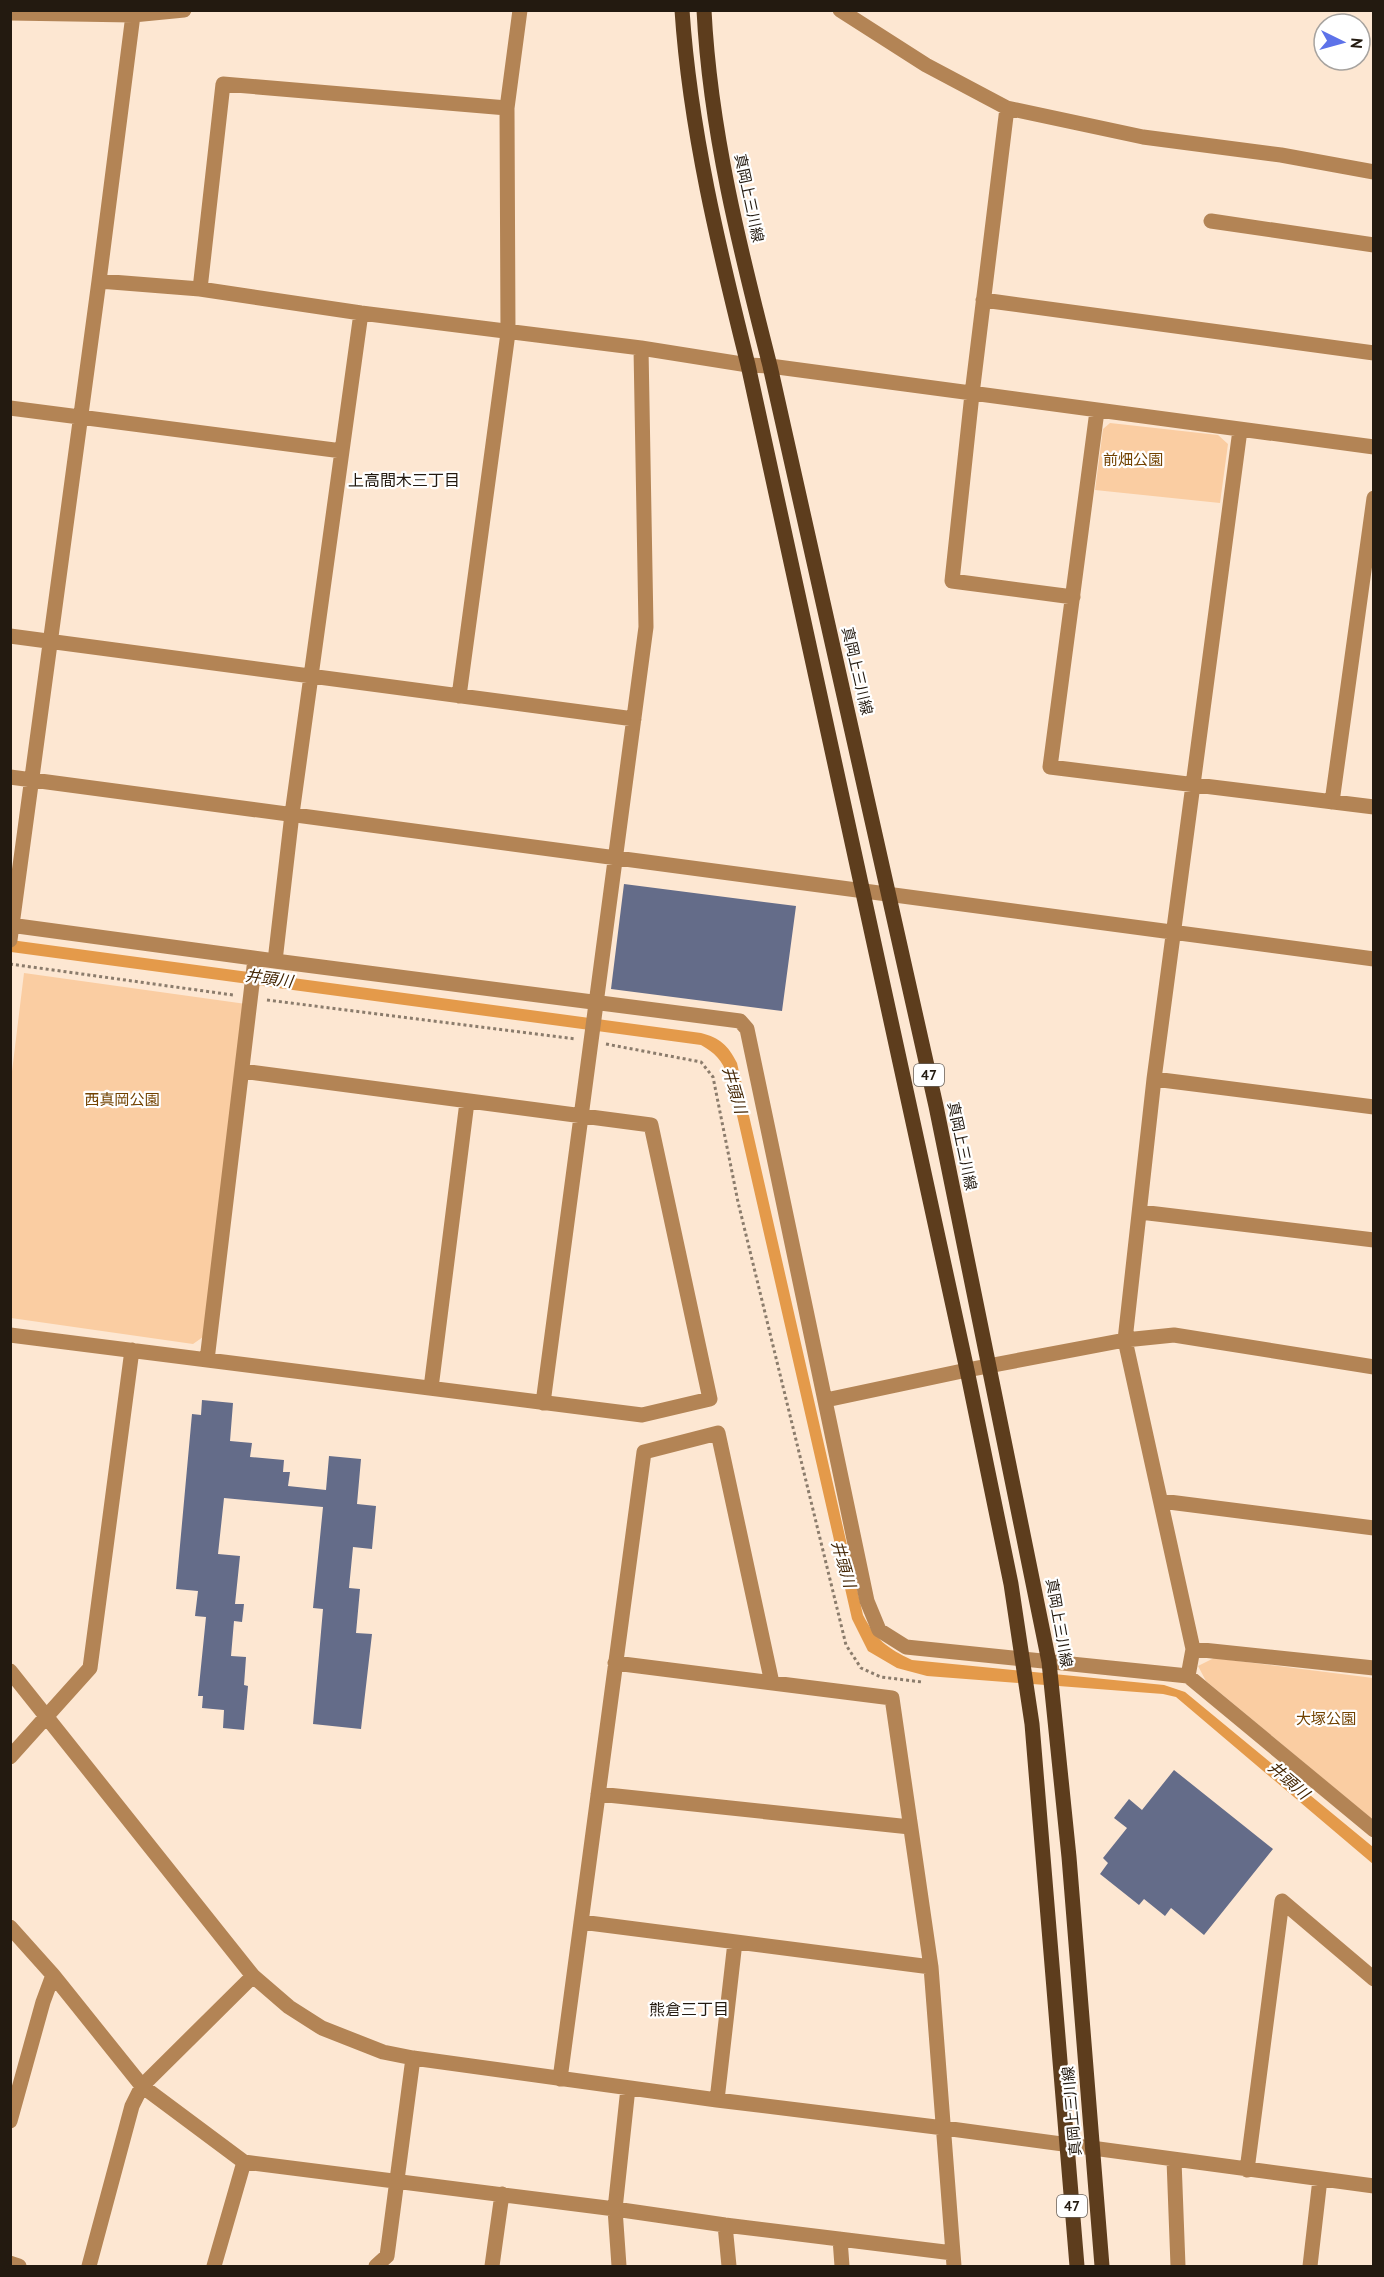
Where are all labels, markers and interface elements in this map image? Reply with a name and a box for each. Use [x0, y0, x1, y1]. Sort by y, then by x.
north arrow [1312, 12, 1372, 72]
text: N [1347, 37, 1367, 49]
street label: 真岡上三川線 [731, 152, 768, 244]
park label: 前畑公園 [1103, 450, 1163, 469]
district label: 上高間木三丁目 [348, 470, 460, 490]
street label: 真岡上三川線 [838, 625, 877, 717]
water label: 井頭川 [244, 965, 296, 992]
water label: 井頭川 [719, 1064, 752, 1118]
road number: 47 [914, 1064, 944, 1086]
park label: 西真岡公園 [84, 1090, 160, 1109]
street label: 真岡上三川線 [944, 1100, 981, 1192]
water label: 井頭川 [828, 1538, 861, 1592]
street label: 真岡上三川線 [1042, 1577, 1077, 1669]
park label: 大塚公園 [1296, 1709, 1356, 1728]
water label: 井頭川 [1264, 1757, 1315, 1805]
district label: 熊倉三丁目 [649, 1999, 729, 2019]
street label: 真岡上三川線 [1058, 2065, 1085, 2157]
road number: 47 [1057, 2195, 1087, 2217]

